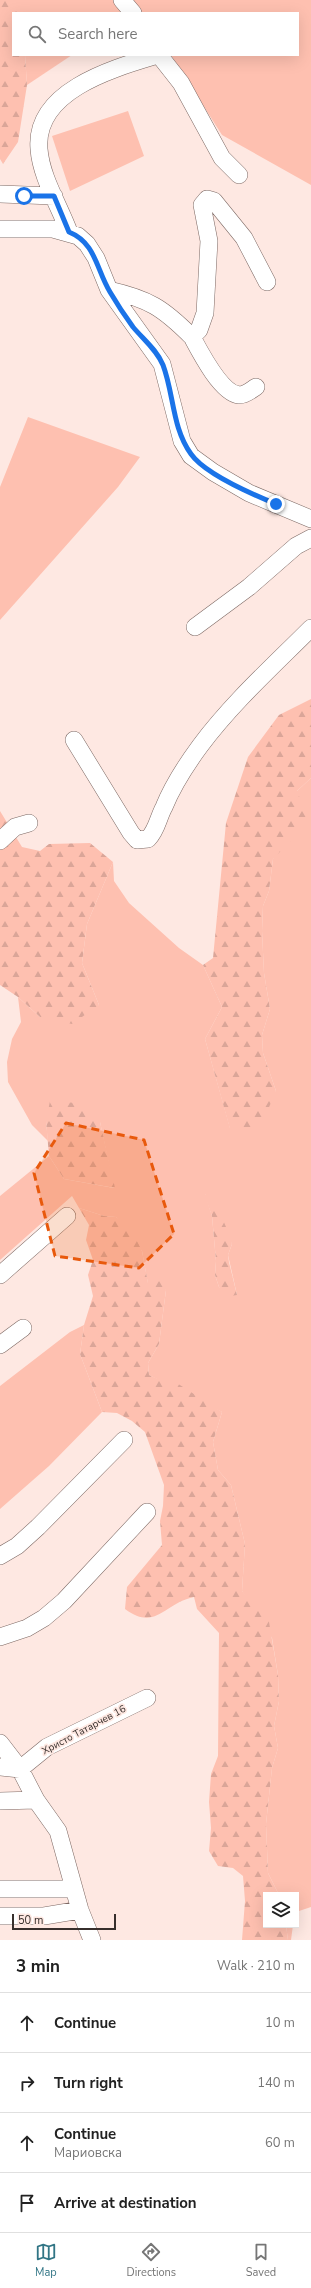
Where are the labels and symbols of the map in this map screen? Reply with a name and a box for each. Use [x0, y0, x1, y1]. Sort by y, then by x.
route start [15, 187, 33, 205]
route end [267, 495, 285, 513]
street label: Христо Татарчев 16 [40, 1702, 128, 1758]
scale bar [12, 1912, 116, 1931]

